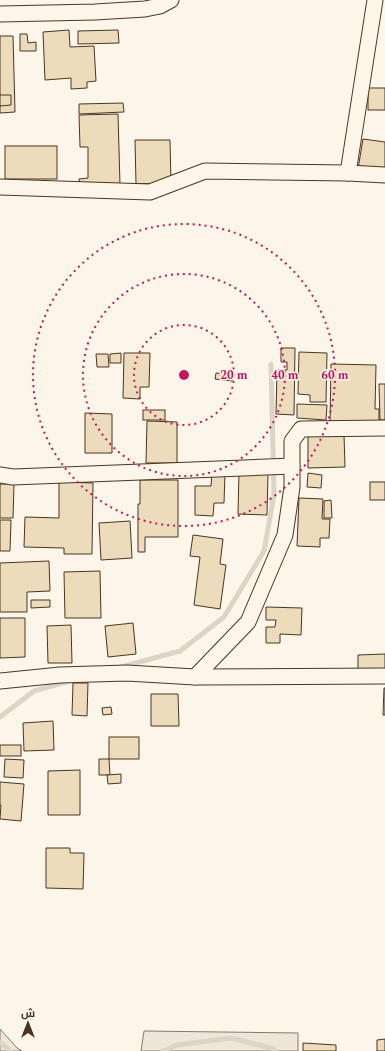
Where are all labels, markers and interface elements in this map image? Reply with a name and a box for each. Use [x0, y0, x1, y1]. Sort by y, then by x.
text: 20 m [220, 366, 248, 385]
text: 40 m [271, 366, 299, 385]
text: 60 m [321, 366, 349, 385]
centre of rings [177, 368, 191, 382]
north arrow [8, 1003, 48, 1043]
text: ش [21, 1005, 35, 1022]

